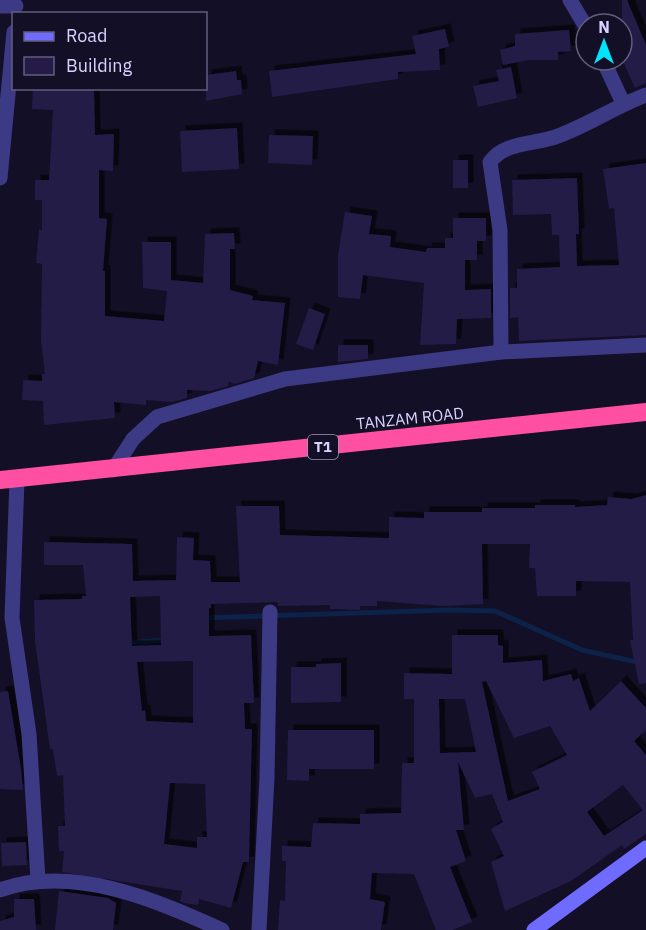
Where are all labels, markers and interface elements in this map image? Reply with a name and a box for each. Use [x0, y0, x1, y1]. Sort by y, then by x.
legend [12, 12, 207, 90]
north arrow [574, 12, 634, 72]
text: N [598, 17, 610, 37]
text: Road [66, 24, 107, 47]
text: Building [66, 54, 133, 77]
street label: TANZAM ROAD [355, 402, 465, 434]
road number: T1 [308, 435, 338, 459]

